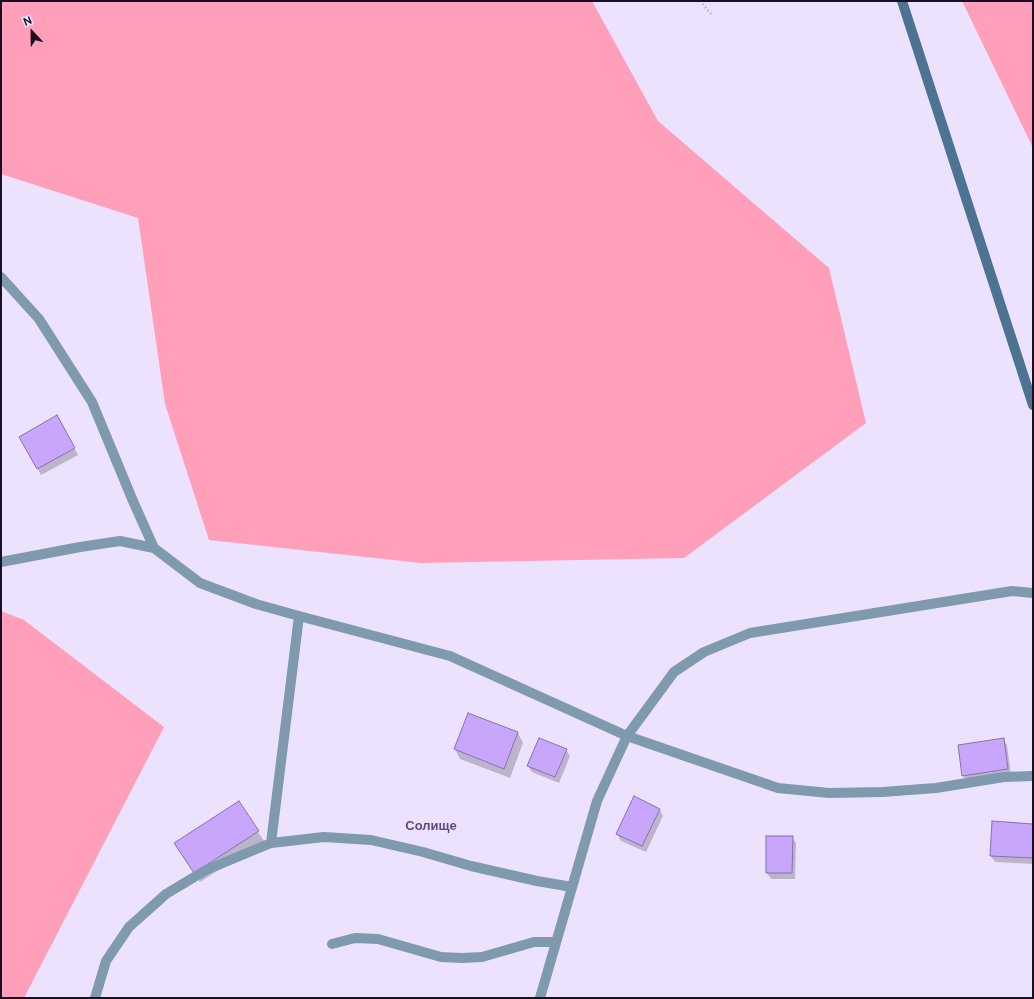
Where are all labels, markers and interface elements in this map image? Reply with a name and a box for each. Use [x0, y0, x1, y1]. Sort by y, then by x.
north arrow [12, 12, 52, 52]
text: N [21, 13, 34, 29]
district label: Солище [405, 819, 457, 835]

